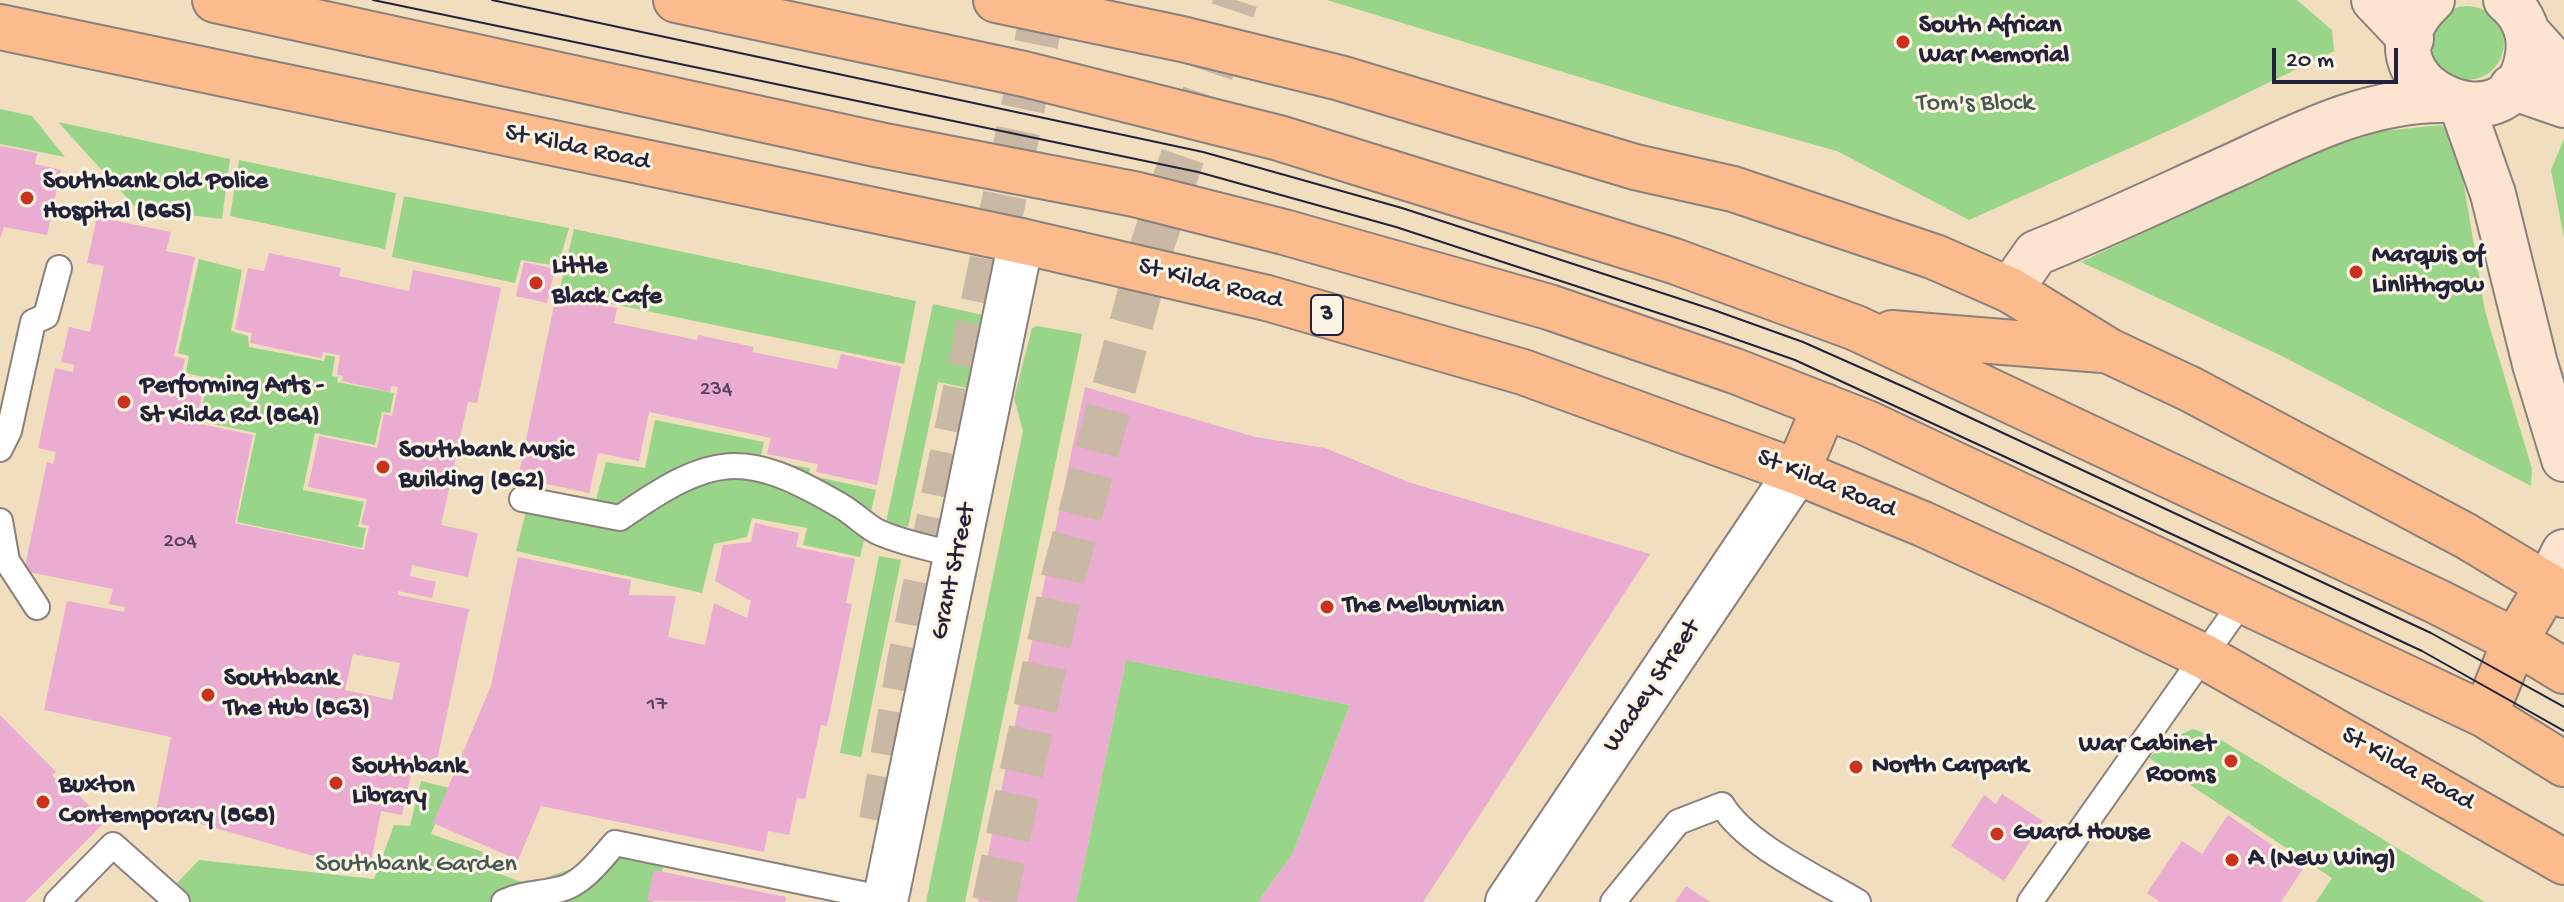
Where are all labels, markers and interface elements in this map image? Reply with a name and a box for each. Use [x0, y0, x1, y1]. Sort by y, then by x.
place label: South African War Memorial [1919, 11, 2069, 72]
scale bar [2276, 32, 2402, 82]
marker: South African War Memorial [1894, 33, 1912, 51]
text: 20 m [2286, 47, 2334, 76]
park label: Tom's Block [1916, 89, 2034, 121]
street label: St Kilda Road [502, 118, 652, 180]
place label: Southbank Old Police Hospital (865) [43, 167, 268, 228]
marker: Southbank Old Police Hospital (865) [18, 189, 36, 207]
place label: Marquis of Linlithgow [2372, 241, 2484, 302]
place label: Little Black Cafe [552, 252, 662, 314]
street label: St Kilda Road [1135, 252, 1285, 318]
marker: Marquis of Linlithgow [2347, 263, 2365, 281]
marker: Little Black Cafe [527, 274, 545, 292]
road number: 3 [1311, 295, 1343, 335]
place label: Performing Arts - St Kilda Rd (864) [140, 371, 324, 432]
house number: 234 [700, 378, 732, 404]
marker: Performing Arts - St Kilda Rd (864) [115, 393, 133, 411]
place label: Southbank Music Building (862) [399, 436, 574, 498]
street label: St Kilda Road [1752, 443, 1900, 527]
marker: Southbank Music Building (862) [374, 458, 392, 476]
street label: Grant Street [925, 501, 985, 643]
house number: 204 [163, 530, 197, 556]
place label: The Melburnian [1343, 591, 1504, 623]
marker: The Melburnian [1318, 598, 1336, 616]
street label: Wadey Street [1597, 615, 1709, 759]
place label: Southbank The Hub (863) [224, 664, 370, 726]
marker: Southbank The Hub (863) [199, 686, 217, 704]
house number: 17 [647, 693, 667, 719]
street label: St Kilda Road [2335, 721, 2479, 819]
place label: War Cabinet Rooms [2079, 730, 2215, 792]
place label: North Carpark [1872, 751, 2028, 783]
place label: Southbank Library [352, 752, 466, 814]
marker: War Cabinet Rooms [2222, 752, 2240, 770]
marker: North Carpark [1847, 758, 1865, 776]
place label: Buxton Contemporary (868) [59, 771, 276, 832]
marker: Southbank Library [327, 774, 345, 792]
marker: Buxton Contemporary (868) [34, 793, 52, 811]
place label: Guard House [2013, 818, 2150, 850]
marker: Guard House [1988, 825, 2006, 843]
place label: A (New Wing) [2248, 844, 2396, 876]
park label: Southbank Garden [315, 850, 517, 882]
marker: A (New Wing) [2223, 851, 2241, 869]

